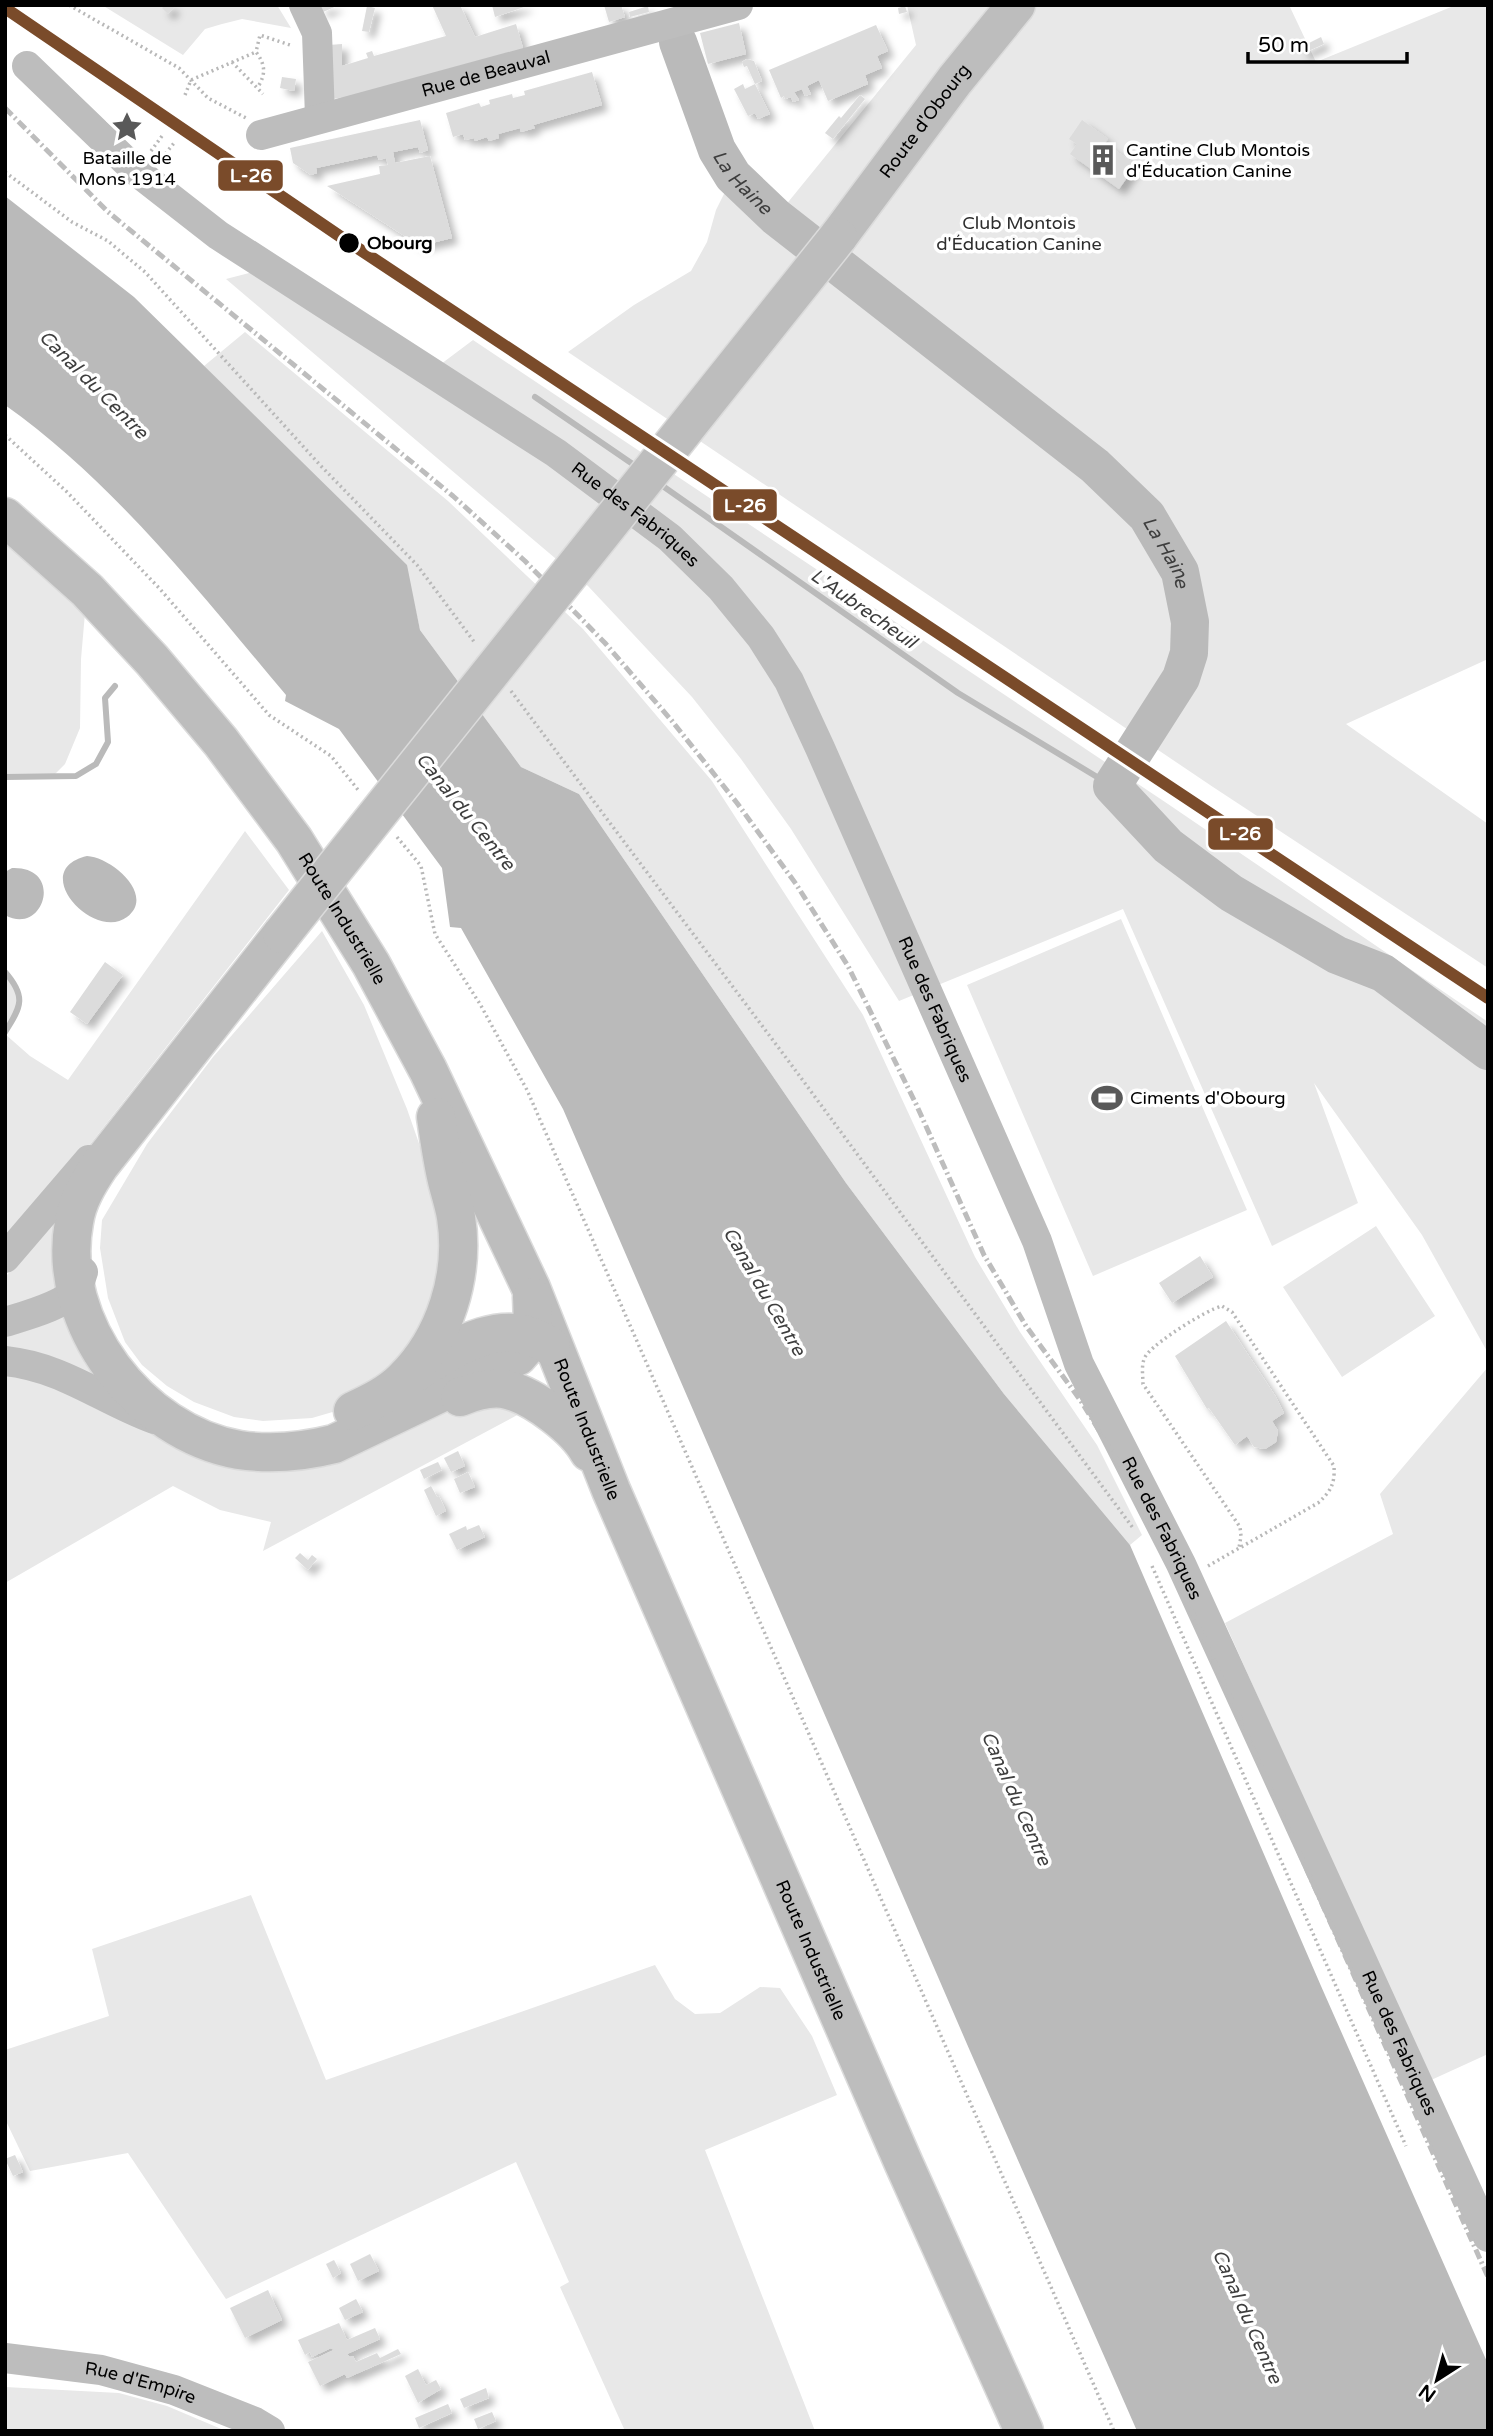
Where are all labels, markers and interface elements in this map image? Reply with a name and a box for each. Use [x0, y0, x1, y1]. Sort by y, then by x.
scale bar [1248, 21, 1407, 65]
text: 50 m [1258, 33, 1309, 58]
street label: Rue de Beauval [419, 46, 553, 102]
street label: Route d'Obourg [875, 59, 975, 182]
place icon: Bataille de Mons 1914 [110, 110, 144, 144]
place label: Cantine Club Montois d'Éducation Canine [1126, 139, 1310, 182]
building icon: Cantine Club Montois d'Éducation Canine [1086, 143, 1120, 177]
water label: La Haine [708, 146, 777, 220]
place label: Bataille de Mons 1914 [78, 147, 176, 190]
line badge: L-26 [217, 159, 284, 192]
text: L-26 [230, 165, 272, 187]
park label: Club Montois d'Éducation Canine [936, 212, 1102, 255]
marker: Obourg [337, 231, 361, 255]
place label: Obourg [367, 232, 433, 254]
water label: Canal du Centre [34, 326, 153, 444]
street label: Rue des Fabriques [567, 457, 704, 572]
line badge: L-26 [712, 488, 778, 522]
text: L-26 [724, 495, 766, 517]
water label: La Haine [1138, 513, 1193, 591]
water label: L'Aubrecheuil [806, 564, 922, 655]
water label: Canal du Centre [411, 749, 520, 876]
line badge: L-26 [1207, 817, 1274, 851]
text: L-26 [1219, 823, 1261, 845]
street label: Route Industrielle [294, 849, 391, 988]
street label: Rue des Fabriques [893, 933, 977, 1086]
sports icon: Ciments d'Obourg [1090, 1081, 1124, 1115]
place label: Ciments d'Obourg [1130, 1087, 1286, 1109]
water label: Canal du Centre [719, 1224, 810, 1361]
street label: Route Industrielle [549, 1355, 625, 1504]
street label: Rue des Fabriques [1117, 1453, 1207, 1603]
water label: Canal du Centre [977, 1728, 1056, 1870]
street label: Route Industrielle [771, 1876, 851, 2024]
street label: Rue des Fabriques [1357, 1967, 1442, 2119]
water label: Canal du Centre [1208, 2246, 1287, 2388]
north arrow [1402, 2345, 1472, 2415]
street label: Rue d'Empire [84, 2357, 199, 2409]
text: N [1415, 2380, 1440, 2406]

